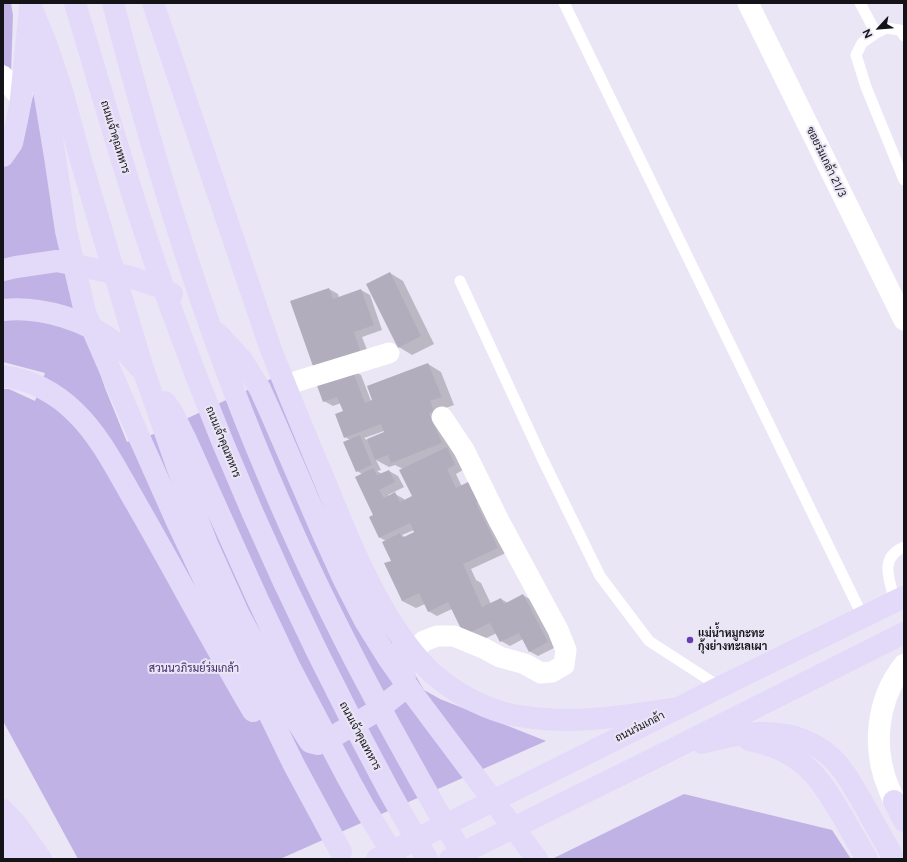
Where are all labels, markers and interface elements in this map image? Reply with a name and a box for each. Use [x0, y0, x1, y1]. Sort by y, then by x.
north arrow [859, 8, 899, 48]
text: N [860, 27, 875, 40]
street label: ถนนเจ้าคุณทหาร [98, 99, 132, 175]
street label: ซอยร่มเกล้า 21/3 [803, 125, 849, 199]
street label: ถนนเจ้าคุณทหาร [203, 404, 243, 480]
place label: แม่น้ำหมูกะทะ กุ้งย่างทะเลเผา [698, 627, 767, 653]
marker: แม่น้ำหมูกะทะ กุ้งย่างทะเลเผา [685, 635, 695, 645]
park label: สวนนวภิรมย์ร่มเกล้า [149, 662, 239, 676]
street label: ถนนเจ้าคุณทหาร [336, 699, 384, 773]
street label: ถนนร่มเกล้า [613, 709, 667, 745]

